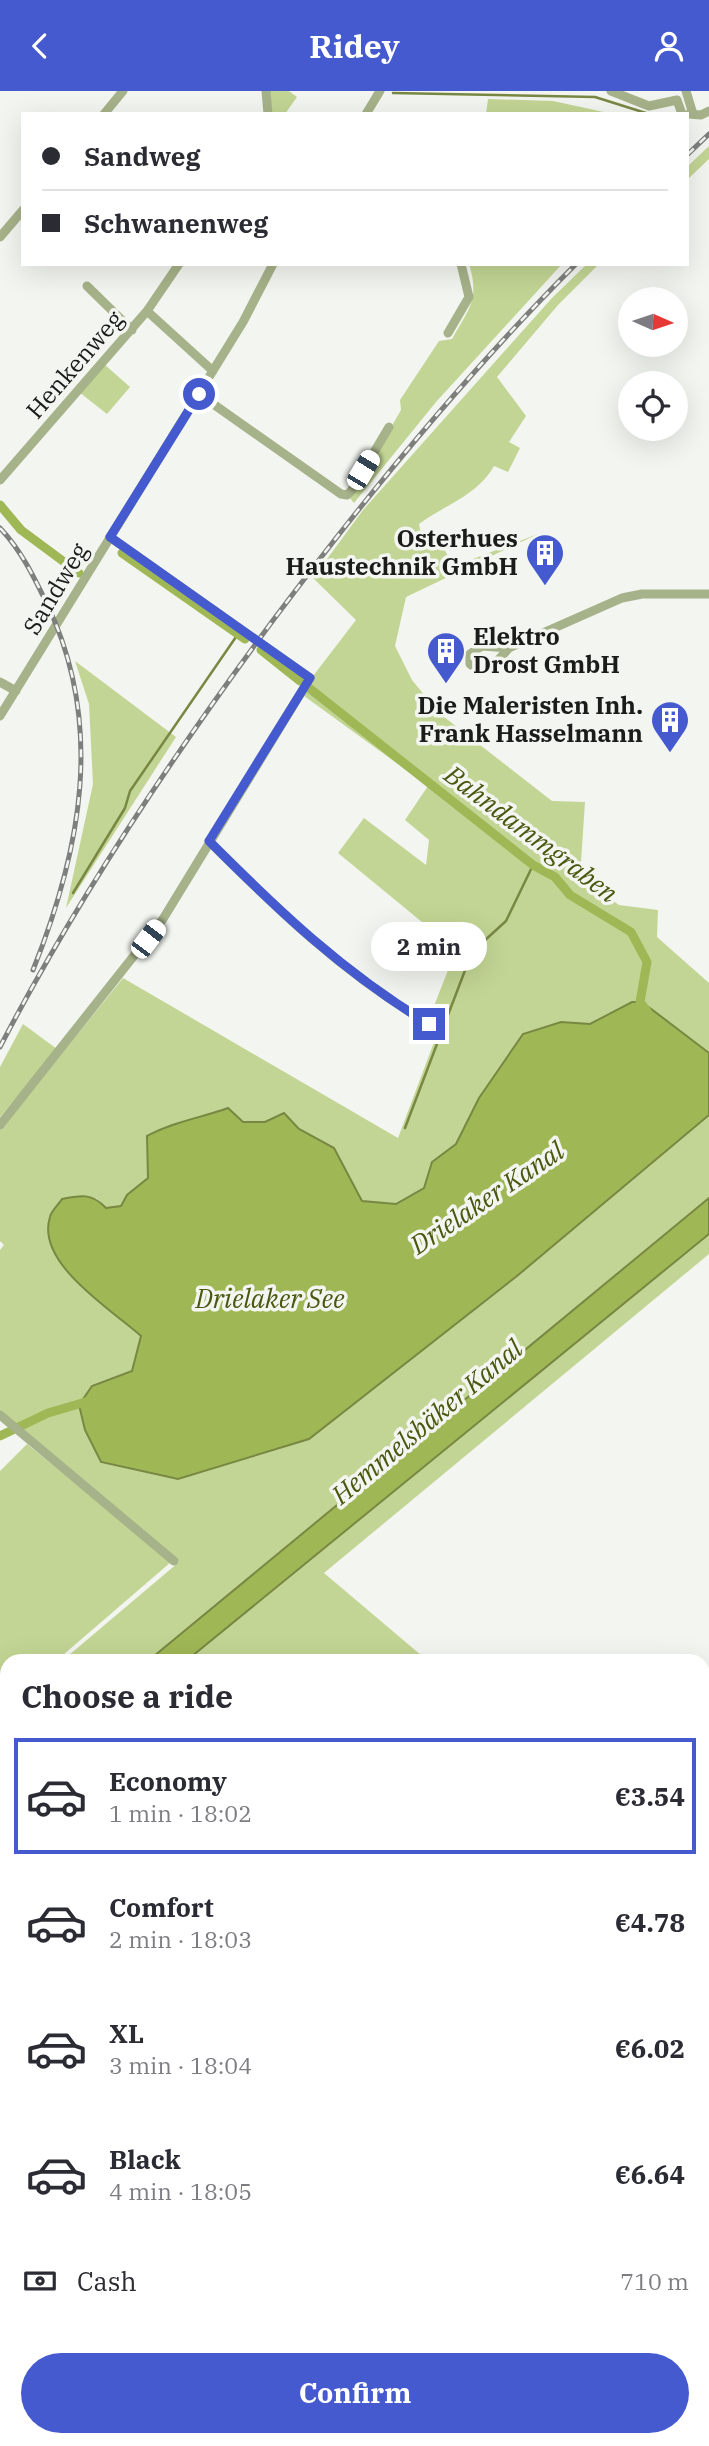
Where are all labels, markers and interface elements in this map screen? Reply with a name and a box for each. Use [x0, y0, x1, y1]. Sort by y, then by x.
text: Ridey [309, 25, 400, 67]
icon: back [21, 27, 59, 65]
icon: person [650, 27, 688, 65]
text: Sandweg [84, 139, 200, 173]
text: Schwanenweg [84, 206, 268, 240]
north arrow [618, 287, 688, 357]
map controls [618, 287, 688, 441]
street label: Henkenweg [19, 304, 130, 425]
button: locate [618, 371, 688, 441]
route start [183, 378, 215, 410]
car [344, 447, 383, 493]
place label: Osterhues Haustechnik GmbH [285, 522, 518, 582]
building icon: Osterhues Haustechnik GmbH [524, 532, 566, 587]
street label: Sandweg [15, 537, 95, 640]
place label: Elektro Drost GmbH [473, 620, 620, 680]
building icon: Elektro Drost GmbH [425, 630, 467, 685]
place label: Die Maleristen Inh. Frank Hasselmann [417, 689, 643, 749]
building icon: Die Maleristen Inh. Frank Hasselmann [649, 699, 691, 754]
water label: Bahndammgraben [437, 756, 625, 910]
car [127, 916, 170, 962]
callout: 2 min [371, 923, 487, 971]
text: 2 min [397, 931, 461, 961]
route end [413, 1008, 445, 1040]
water label: Drielaker Kanal [402, 1133, 570, 1262]
water label: Drielaker See [194, 1281, 345, 1315]
water label: Hemmelsbäker Kanal [323, 1331, 529, 1512]
text: Choose a ride [21, 1675, 233, 1717]
text: Economy [109, 1764, 227, 1798]
icon: car [25, 1765, 88, 1828]
text: €3.54 [615, 1779, 685, 1813]
text: 1 min · 18:02 [109, 1798, 252, 1828]
text: Comfort [109, 1890, 214, 1924]
icon: car [25, 1891, 88, 1954]
text: €4.78 [615, 1905, 685, 1939]
text: 2 min · 18:03 [109, 1924, 252, 1954]
text: XL [109, 2016, 144, 2050]
icon: car [25, 2017, 88, 2080]
text: €6.02 [615, 2031, 685, 2065]
text: 3 min · 18:04 [109, 2050, 252, 2080]
text: Black [109, 2142, 181, 2176]
icon: car [25, 2143, 88, 2206]
text: €6.64 [615, 2157, 685, 2191]
text: 4 min · 18:05 [109, 2176, 252, 2206]
icon: cash [21, 2262, 59, 2300]
text: Cash [77, 2264, 137, 2298]
text: 710 m [620, 2266, 689, 2296]
button: Confirm [21, 2353, 689, 2433]

